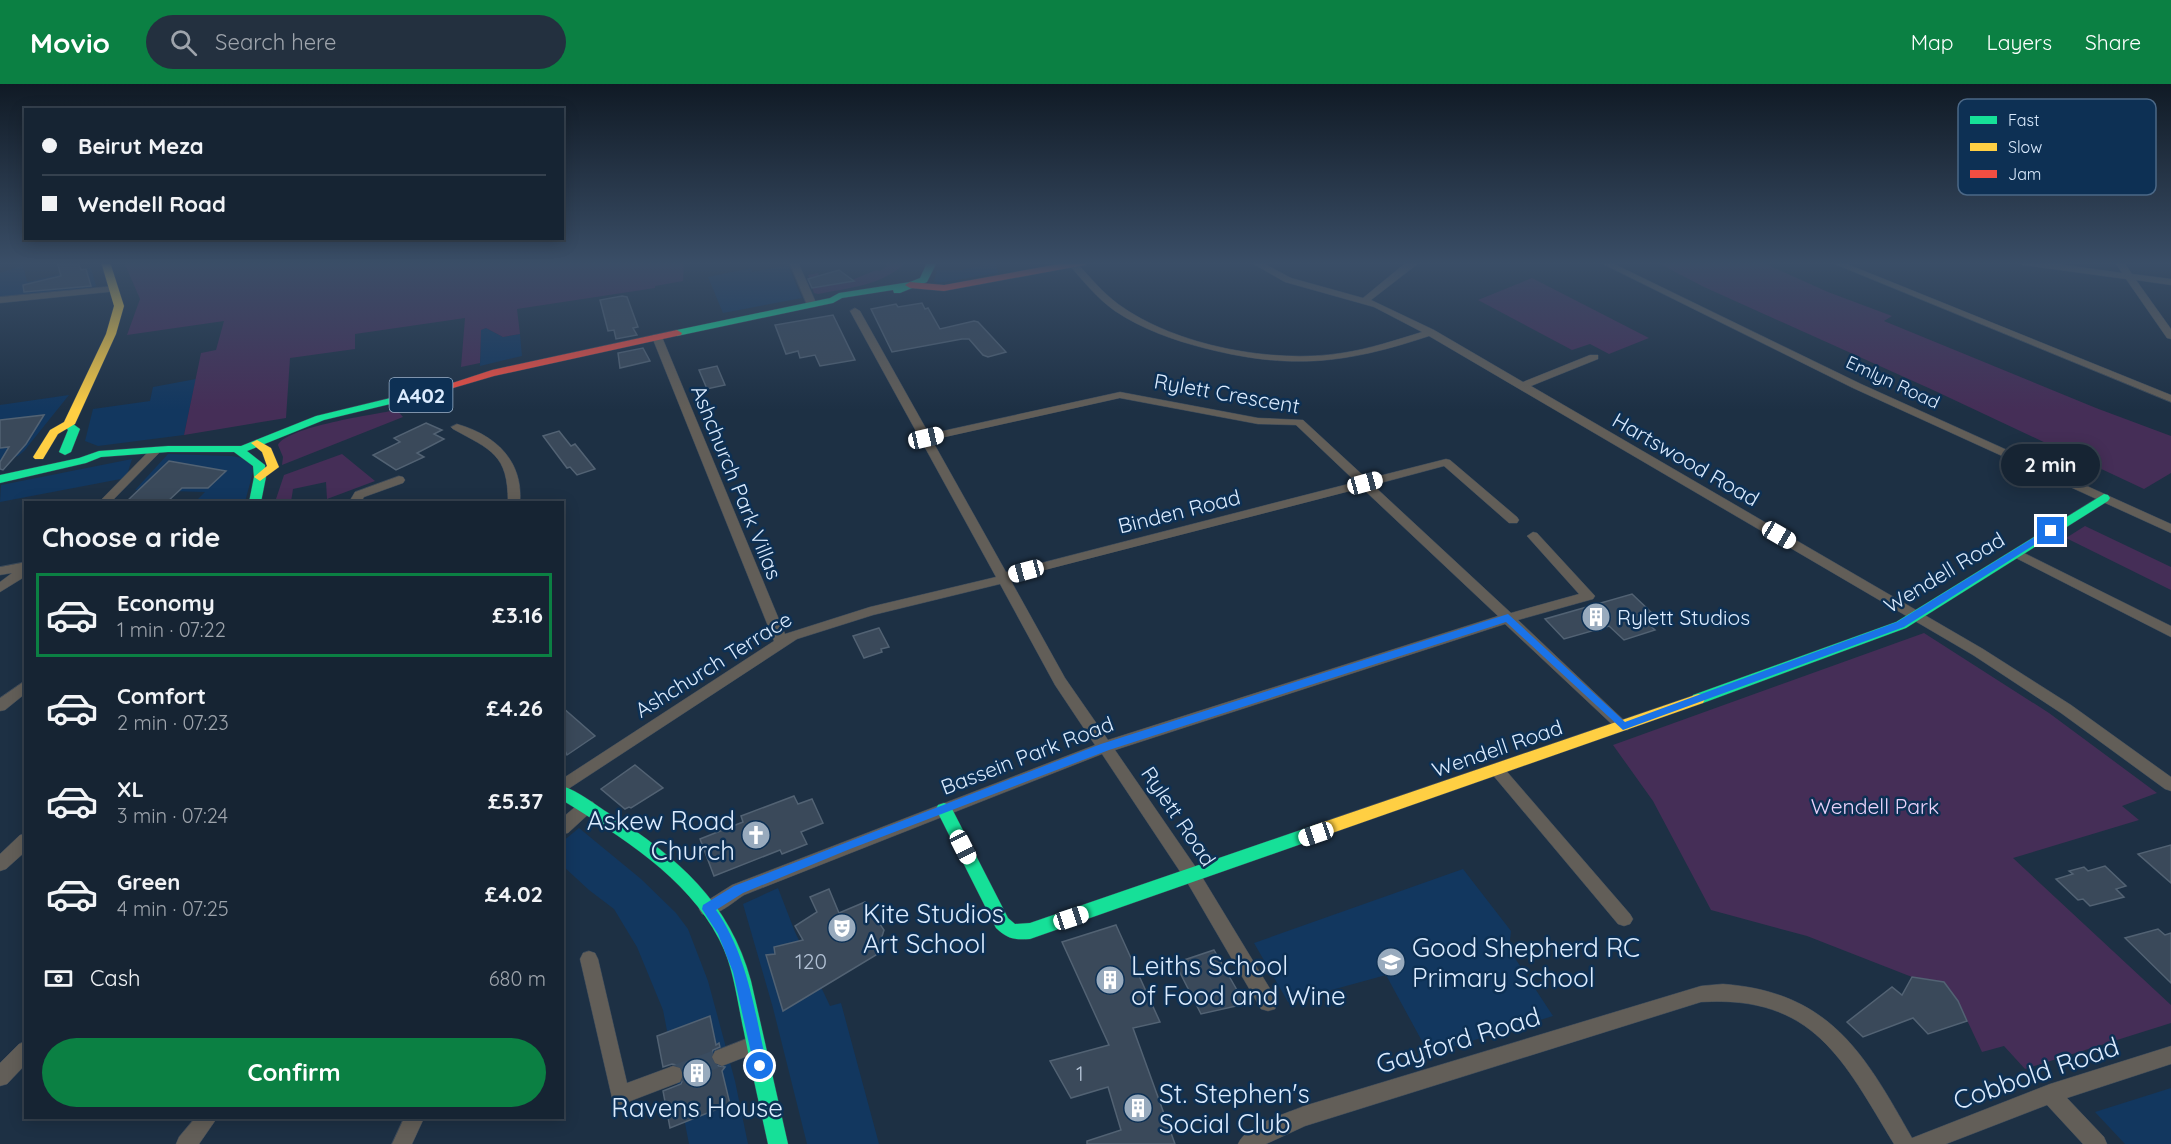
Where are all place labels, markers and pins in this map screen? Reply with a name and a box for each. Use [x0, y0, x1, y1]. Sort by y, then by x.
building icon: Rylett Studios [1580, 601, 1612, 633]
place label: Rylett Studios [1617, 604, 1750, 630]
place label: Askew Road Church [587, 804, 735, 867]
church icon: Askew Road Church [740, 819, 772, 851]
place label: Kite Studios Art School [863, 897, 1004, 960]
theatre icon: Kite Studios Art School [826, 912, 858, 944]
place label: Good Shepherd RC Primary School [1412, 931, 1640, 994]
school or university icon: Good Shepherd RC Primary School [1375, 946, 1407, 978]
place label: Leiths School of Food and Wine [1131, 949, 1346, 1012]
building icon: Leiths School of Food and Wine [1094, 964, 1126, 996]
building icon: Ravens House [681, 1057, 713, 1089]
place label: St. Stephen's Social Club [1159, 1077, 1310, 1140]
place label: Ravens House [611, 1091, 783, 1124]
building icon: St. Stephen's Social Club [1122, 1092, 1154, 1124]

